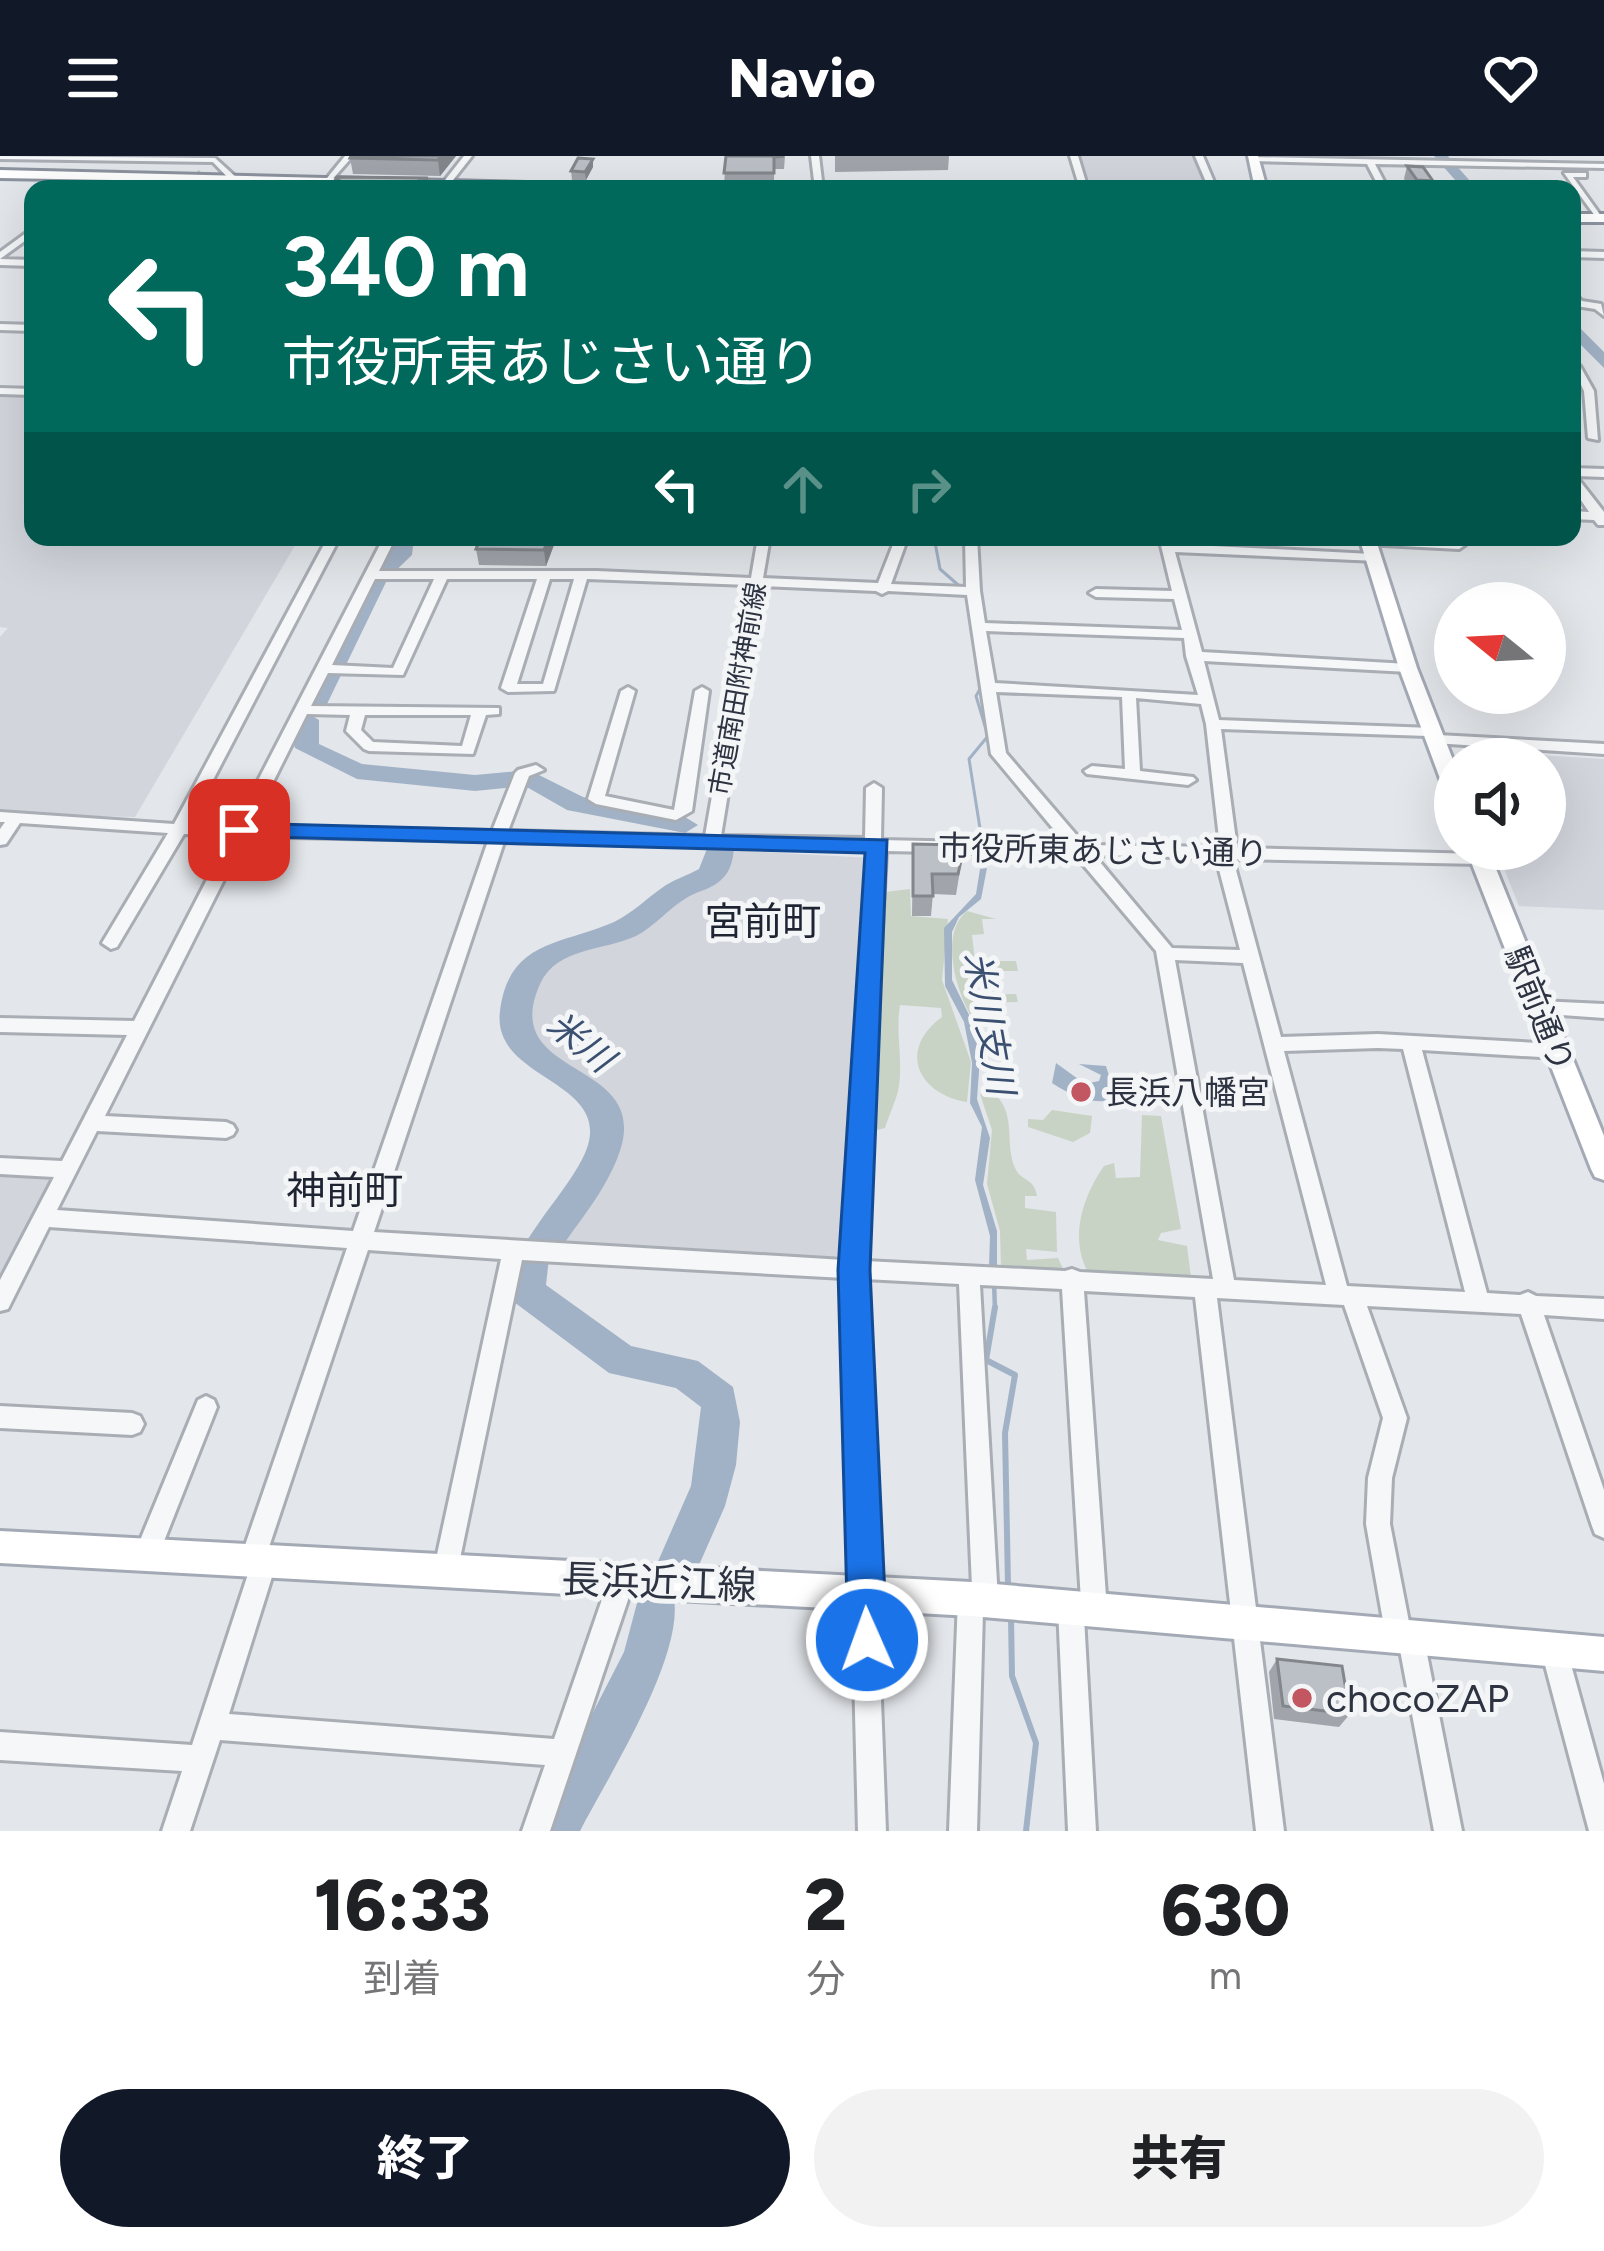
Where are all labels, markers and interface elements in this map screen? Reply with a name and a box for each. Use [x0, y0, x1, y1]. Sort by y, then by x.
icon: menu [60, 45, 126, 111]
icon: heart [1478, 45, 1544, 111]
text: Navio [728, 46, 876, 111]
text: 340 m [282, 216, 530, 317]
icon: left [84, 228, 240, 384]
text: 市役所東あじさい通り [282, 330, 822, 395]
icon: left [644, 456, 710, 522]
icon: ahead [770, 456, 836, 522]
icon: right [896, 456, 962, 522]
street label: 市道南田附神前線 [703, 580, 773, 798]
north arrow [1434, 582, 1566, 714]
map controls [1434, 582, 1566, 870]
button: sound [1434, 738, 1566, 870]
pin [188, 779, 290, 881]
icon: arrive [206, 797, 272, 863]
street label: 市役所東あじさい通り [938, 828, 1268, 873]
district label: 宮前町 [704, 898, 822, 945]
street label: 駅前通り [1497, 941, 1582, 1078]
water label: 米川支川 [956, 948, 1024, 1102]
water label: 米川 [539, 1002, 625, 1083]
place label: 長浜八幡宮 [1105, 1073, 1270, 1112]
marker: 長浜八幡宮 [1068, 1079, 1094, 1105]
district label: 神前町 [286, 1167, 404, 1214]
street label: 長浜近江線 [561, 1556, 757, 1609]
position arrow [804, 1577, 930, 1703]
place label: chocoZAP [1326, 1675, 1509, 1722]
marker: chocoZAP [1289, 1685, 1315, 1711]
text: 16:33 [314, 1862, 491, 1948]
text: 2 [805, 1862, 847, 1948]
text: 630 [1161, 1867, 1290, 1953]
text: m [1209, 1952, 1242, 1999]
text: 到着 [363, 1955, 441, 2002]
text: 分 [806, 1955, 845, 2002]
button: 終了 [60, 2089, 790, 2227]
button: 共有 [814, 2089, 1544, 2227]

